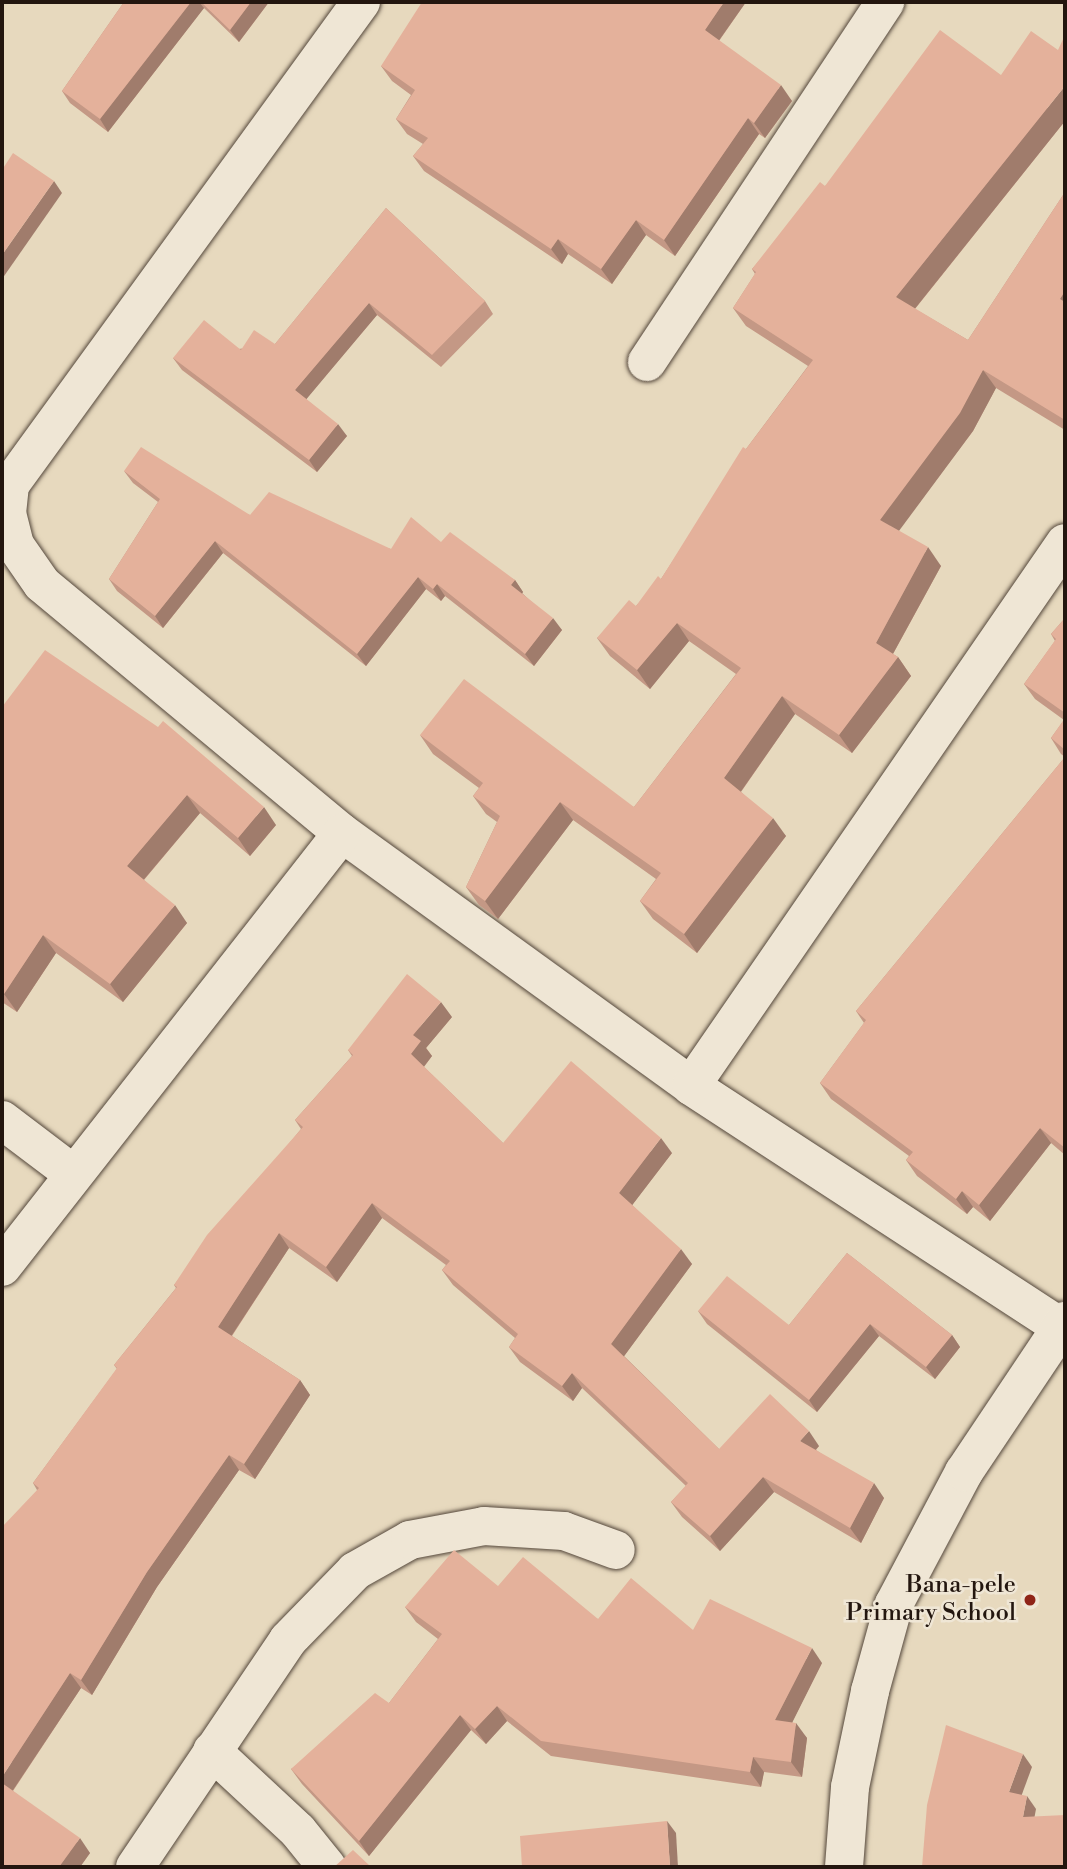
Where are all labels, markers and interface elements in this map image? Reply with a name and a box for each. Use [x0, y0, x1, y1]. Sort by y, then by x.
place label: Bana-pele Primary School [846, 1572, 1016, 1628]
marker: Bana-pele Primary School [1022, 1592, 1038, 1608]

